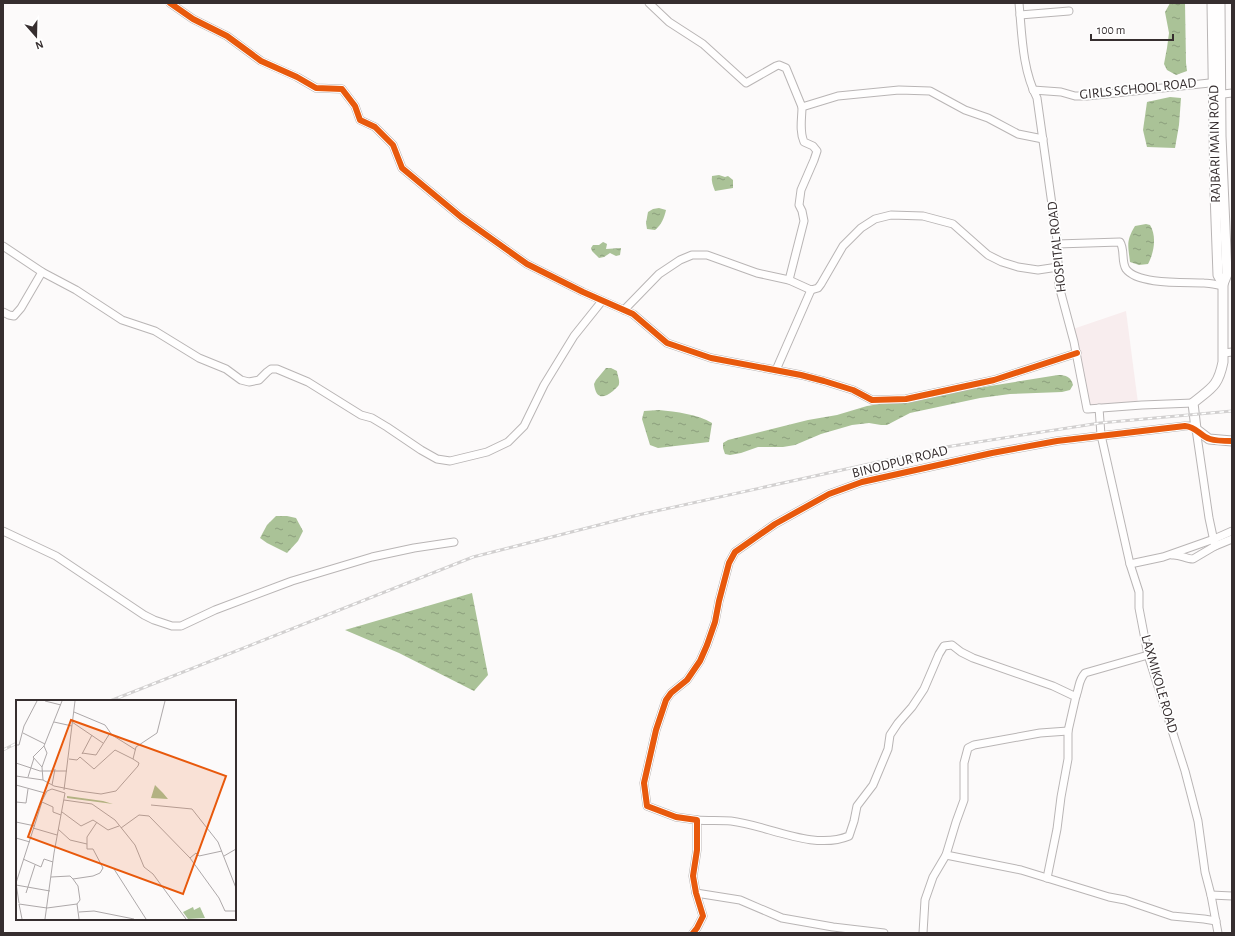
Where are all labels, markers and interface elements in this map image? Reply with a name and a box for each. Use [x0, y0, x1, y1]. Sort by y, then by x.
north arrow [16, 16, 56, 56]
scale bar [1091, 16, 1173, 42]
text: 100 m [1097, 24, 1125, 36]
text: N [34, 38, 45, 51]
street label: GIRLS SCHOOL ROAD [1079, 76, 1197, 102]
street label: RAJBARI MAIN ROAD [1207, 85, 1223, 203]
street label: HOSPITAL ROAD [1045, 201, 1069, 293]
street label: BINODPUR ROAD [851, 443, 949, 481]
street label: LAXMIKOLE ROAD [1138, 633, 1180, 735]
inset map [16, 700, 236, 920]

